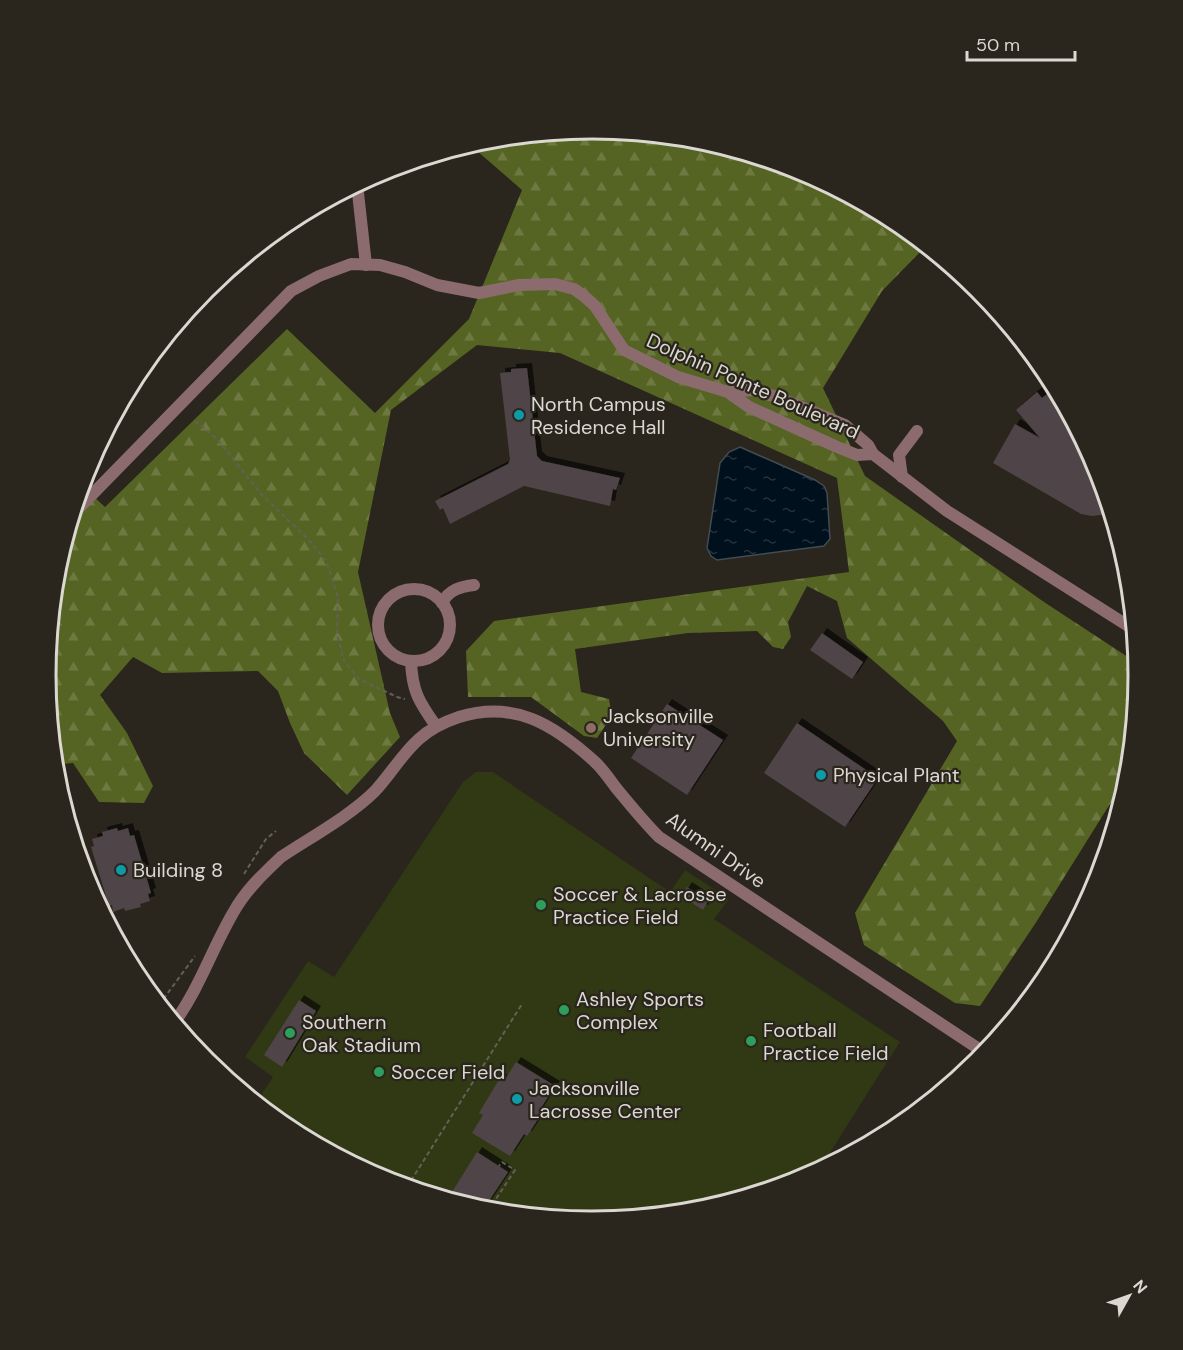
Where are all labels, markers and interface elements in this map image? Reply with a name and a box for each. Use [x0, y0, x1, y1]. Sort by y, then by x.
scale bar [967, 24, 1075, 62]
text: 50 m [976, 33, 1020, 57]
street label: Dolphin Pointe Boulevard [642, 327, 864, 445]
place label: North Campus Residence Hall [531, 391, 666, 440]
marker: North Campus Residence Hall [512, 408, 526, 422]
place label: Jacksonville University [603, 703, 714, 752]
marker: Jacksonville University [584, 721, 598, 735]
place label: Physical Plant [833, 762, 960, 788]
marker: Physical Plant [814, 768, 828, 782]
street label: Alumni Drive [661, 806, 771, 894]
place label: Building 8 [133, 857, 223, 883]
marker: Building 8 [114, 863, 128, 877]
place label: Soccer & Lacrosse Practice Field [553, 881, 727, 930]
marker: Soccer & Lacrosse Practice Field [534, 898, 548, 912]
place label: Ashley Sports Complex [576, 986, 704, 1035]
marker: Ashley Sports Complex [557, 1003, 571, 1017]
place label: Southern Oak Stadium [302, 1009, 421, 1058]
place label: Football Practice Field [763, 1017, 889, 1066]
marker: Southern Oak Stadium [283, 1026, 297, 1040]
marker: Football Practice Field [744, 1034, 758, 1048]
place label: Soccer Field [391, 1059, 505, 1085]
marker: Soccer Field [372, 1065, 386, 1079]
place label: Jacksonville Lacrosse Center [529, 1075, 681, 1124]
marker: Jacksonville Lacrosse Center [510, 1092, 524, 1106]
north arrow [1099, 1266, 1159, 1326]
text: N [1128, 1275, 1152, 1298]

